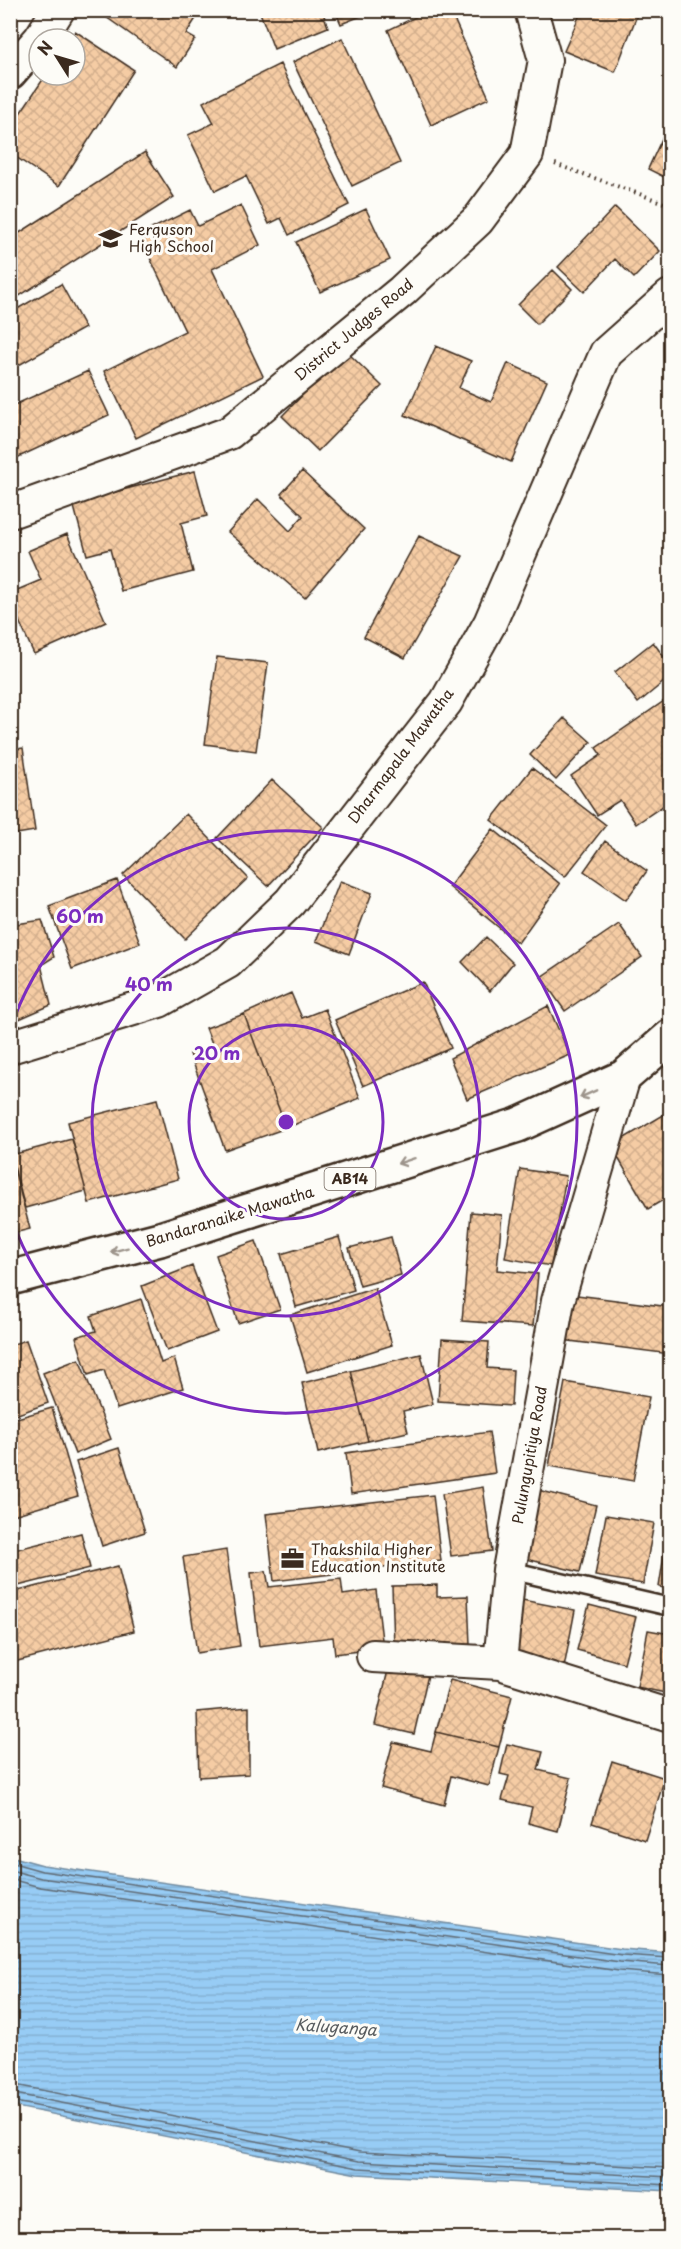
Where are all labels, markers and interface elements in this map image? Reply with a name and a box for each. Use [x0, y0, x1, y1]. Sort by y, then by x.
north arrow [27, 27, 87, 87]
text: N [31, 35, 58, 60]
place label: Ferguson High School [129, 217, 214, 257]
school or university icon: Ferguson High School [98, 226, 124, 252]
street label: District Judges Road [288, 272, 418, 386]
street label: Dharmapala Mawatha [341, 682, 459, 827]
text: 60 m [56, 902, 104, 929]
text: 40 m [125, 970, 173, 997]
text: 20 m [194, 1039, 240, 1066]
one-way arrow [580, 1088, 598, 1100]
centre of rings [276, 1112, 296, 1132]
one-way arrow [397, 1156, 416, 1167]
road number: AB14 [324, 1168, 376, 1190]
street label: Bandaranaike Mawatha [143, 1179, 317, 1252]
one-way arrow [110, 1245, 129, 1256]
street label: Pulungupitiya Road [505, 1384, 552, 1526]
place label: Thakshila Higher Education Institute [311, 1537, 446, 1577]
office icon: Thakshila Higher Education Institute [280, 1546, 306, 1572]
water label: Kaluganga [295, 2011, 379, 2041]

